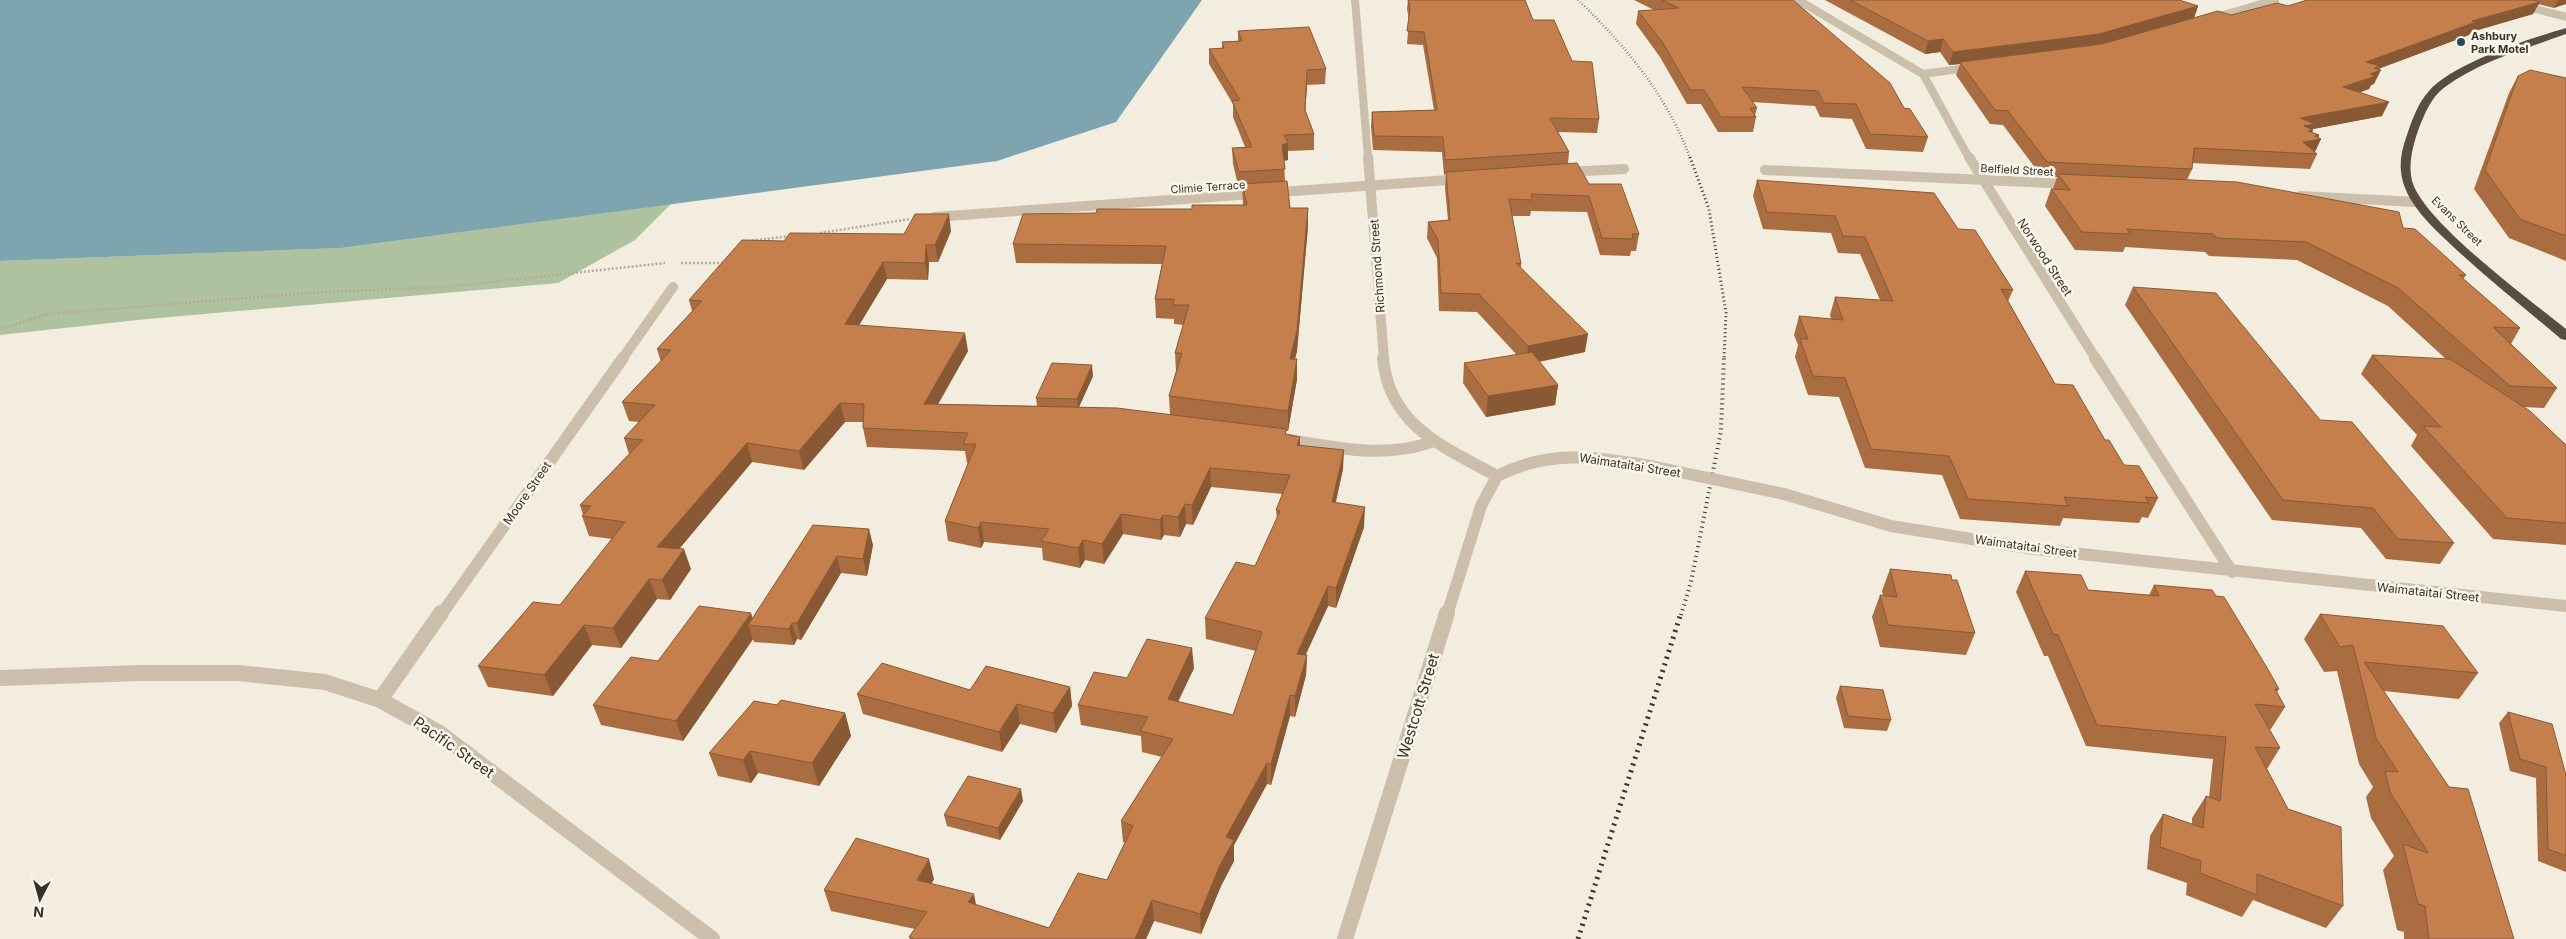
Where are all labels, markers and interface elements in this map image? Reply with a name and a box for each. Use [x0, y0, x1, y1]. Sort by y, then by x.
place label: Ashbury Park Motel [2471, 29, 2528, 56]
marker: Ashbury Park Motel [2455, 36, 2467, 48]
street label: Belfield Street [1980, 161, 2054, 179]
street label: Climie Terrace [1170, 177, 1246, 197]
street label: Evans Street [2429, 193, 2486, 249]
street label: Norwood Street [2014, 215, 2076, 299]
street label: Richmond Street [1366, 219, 1388, 313]
street label: Waimataitai Street [1578, 450, 1682, 480]
street label: Moore Street [500, 458, 554, 528]
street label: Waimataitai Street [1974, 531, 2078, 561]
street label: Waimataitai Street [2376, 579, 2480, 605]
street label: Westcott Street [1393, 651, 1443, 761]
street label: Pacific Street [410, 712, 498, 782]
north arrow [15, 874, 65, 924]
text: N [32, 903, 45, 921]

